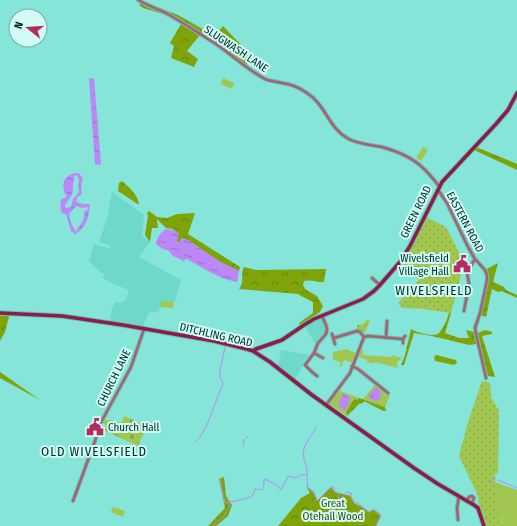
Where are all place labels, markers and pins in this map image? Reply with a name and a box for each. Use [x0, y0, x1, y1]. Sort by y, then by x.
place label: Wivelsfield Village Hall [399, 252, 449, 278]
public building icon: Wivelsfield Village Hall [452, 254, 472, 274]
public building icon: Church Hall [85, 417, 105, 437]
place label: Church Hall [108, 421, 159, 434]

